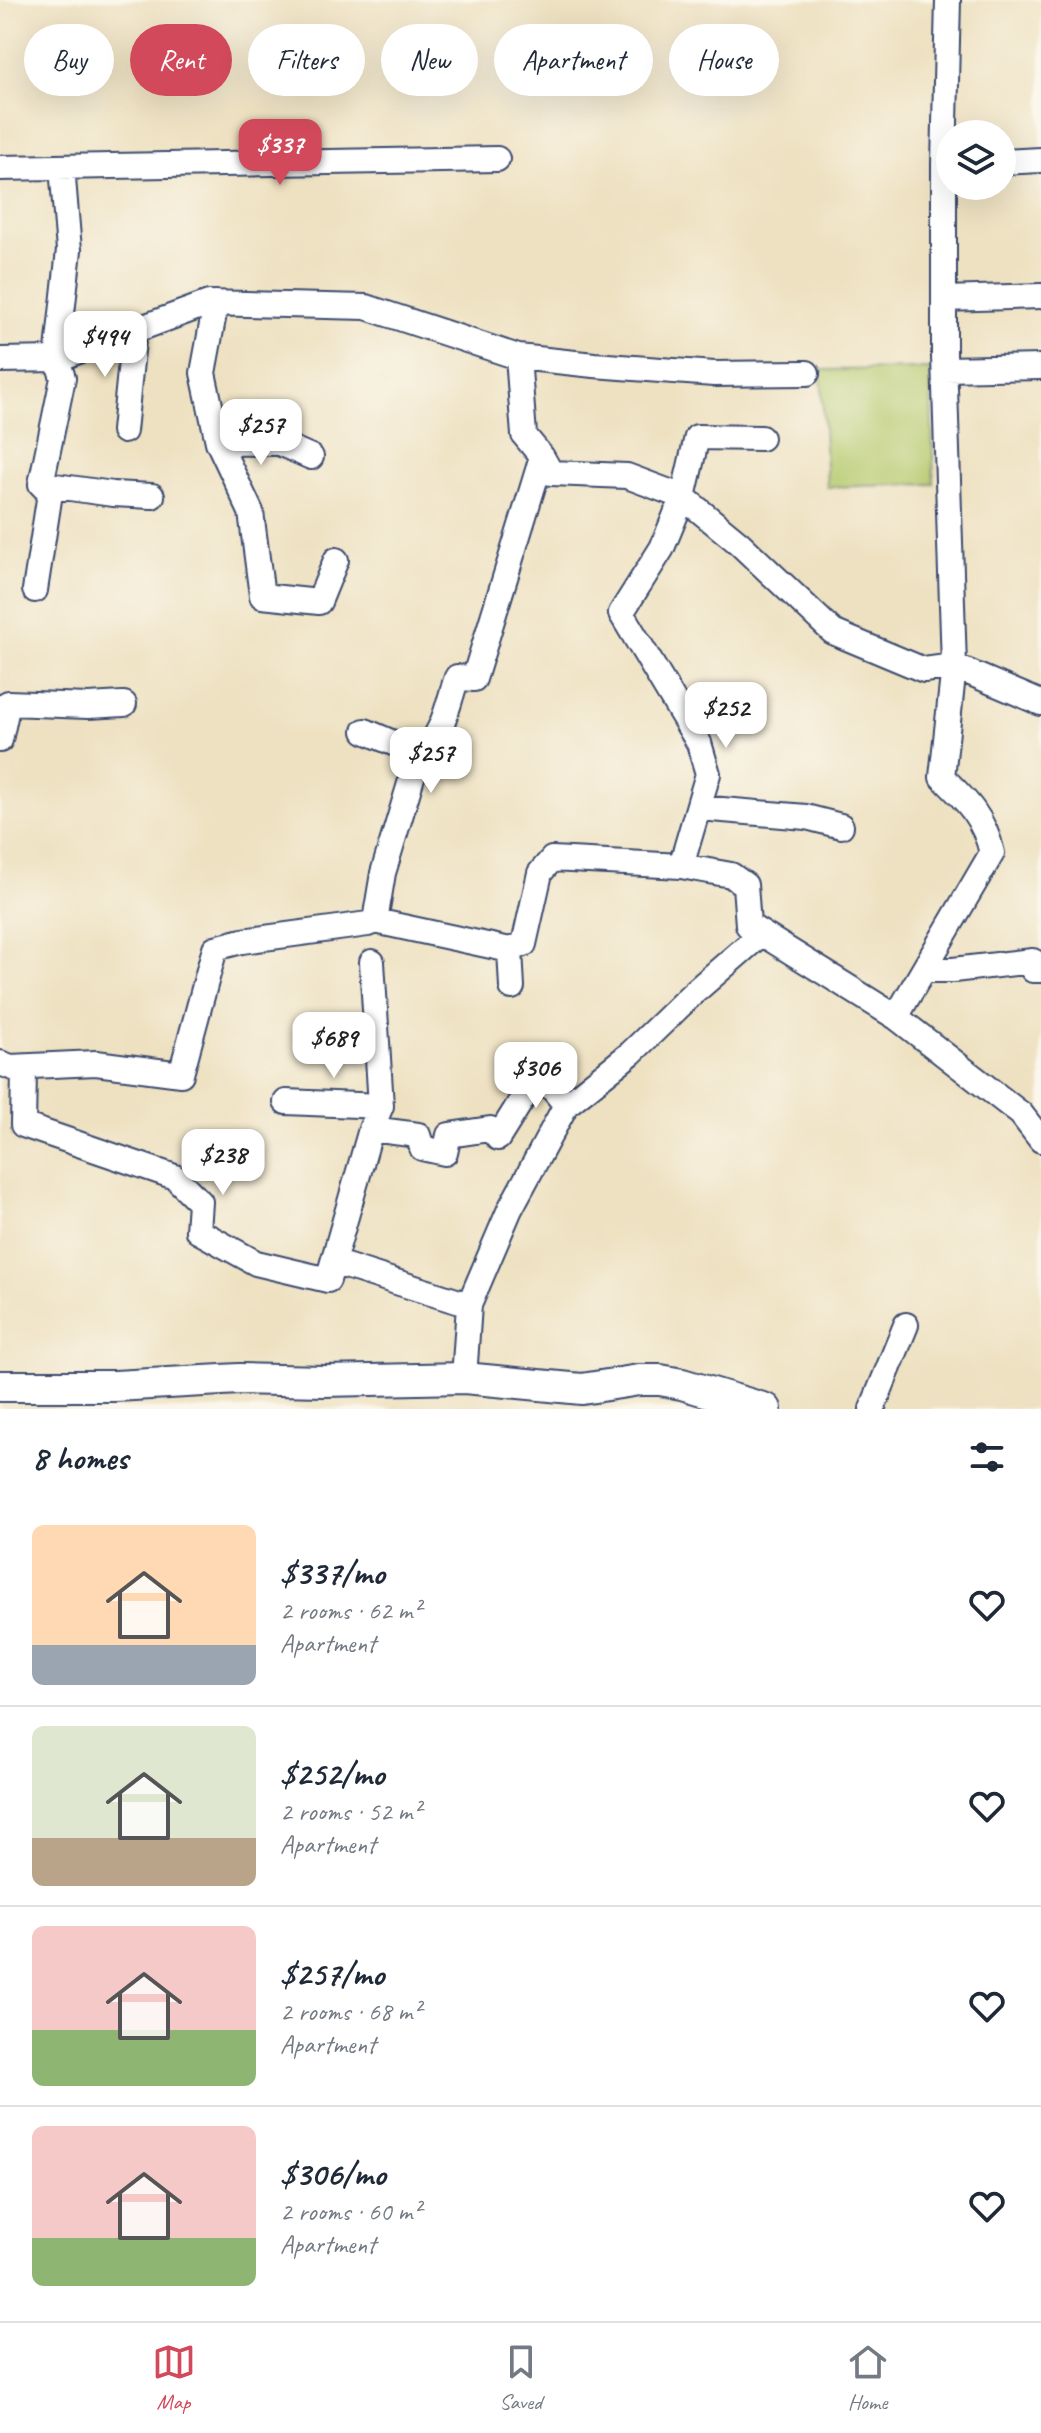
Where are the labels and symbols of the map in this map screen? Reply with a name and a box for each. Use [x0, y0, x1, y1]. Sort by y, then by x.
pin: $337 [233, 119, 327, 187]
pin: $494 [58, 311, 152, 379]
pin: $257 [214, 399, 308, 467]
pin: $252 [679, 682, 773, 750]
pin: $257 [384, 727, 478, 795]
pin: $689 [287, 1012, 381, 1080]
pin: $306 [489, 1042, 583, 1110]
pin: $238 [176, 1129, 270, 1197]

